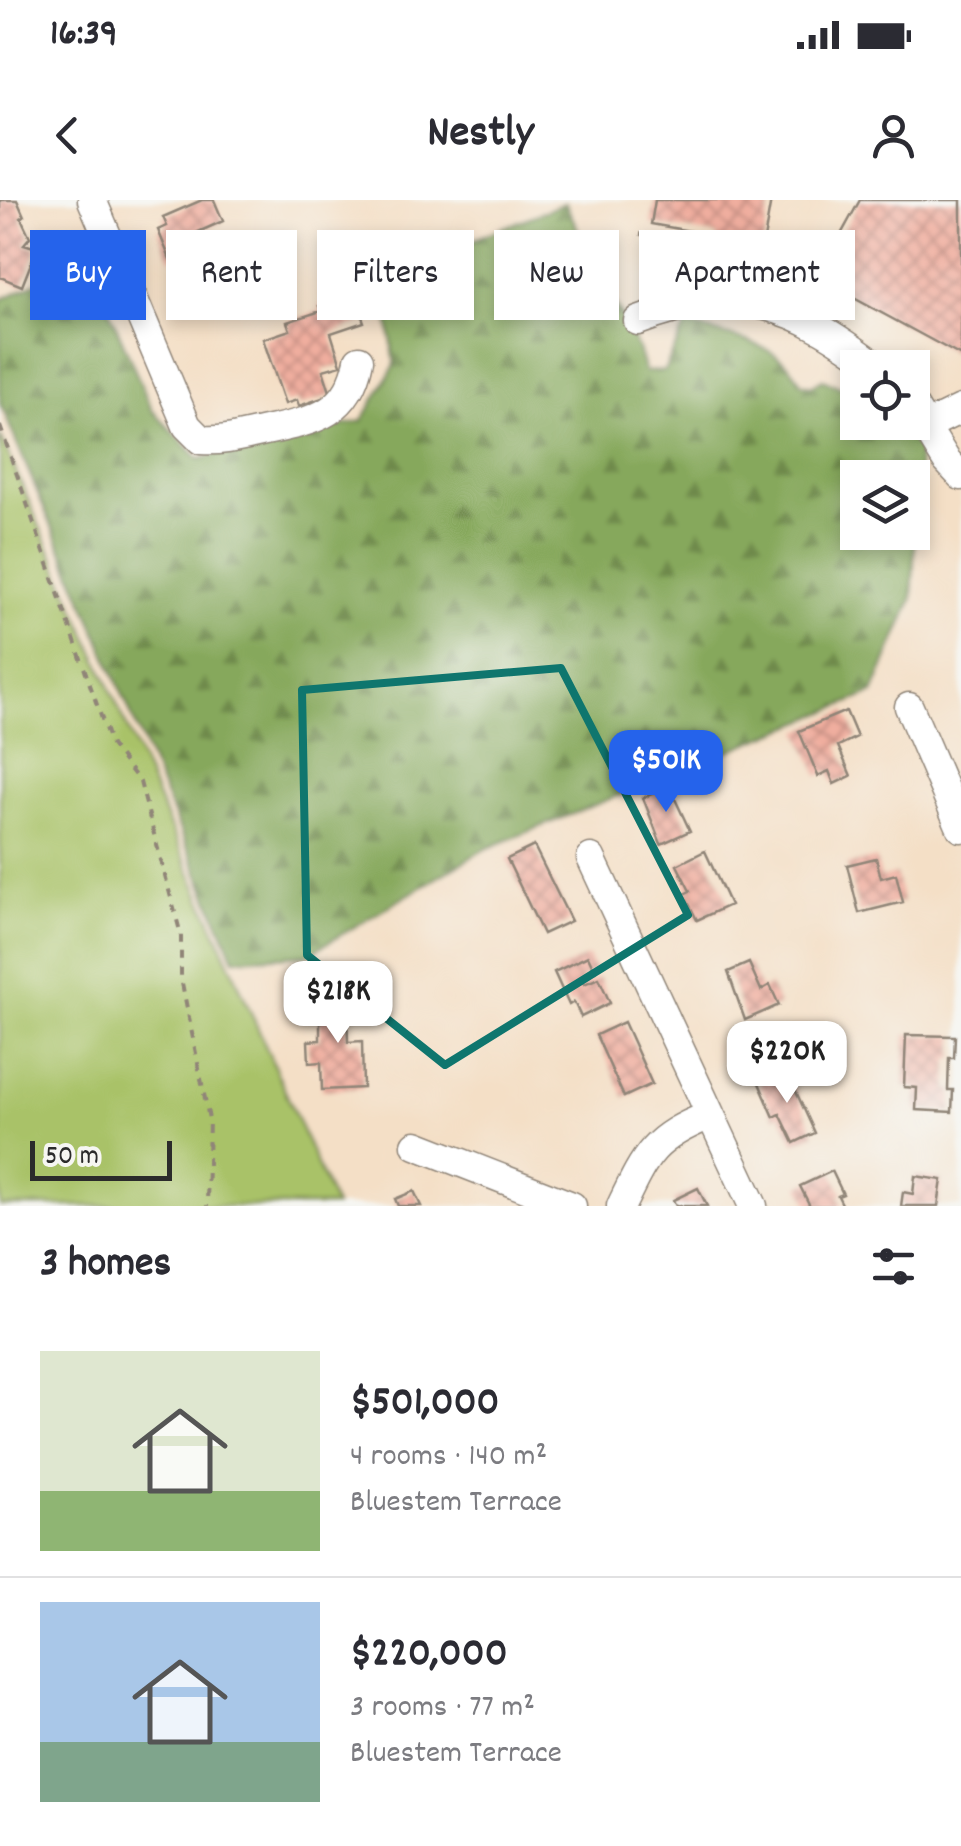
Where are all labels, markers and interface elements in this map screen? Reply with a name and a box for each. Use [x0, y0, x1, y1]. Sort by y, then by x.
text: 16:39 [50, 8, 118, 63]
text: Nestly [427, 103, 534, 167]
icon: back [40, 108, 95, 163]
icon: person [866, 108, 921, 163]
chip: Buy [30, 230, 146, 320]
chip: Rent [166, 230, 297, 320]
chip: Filters [317, 230, 474, 320]
chip: New [494, 230, 619, 320]
chip: Apartment [639, 230, 855, 320]
map controls [840, 350, 930, 550]
button: locate [840, 350, 930, 440]
button: layers [840, 460, 930, 550]
pin: $501K [596, 730, 736, 815]
text: $501K [631, 739, 701, 785]
pin: $218K [268, 961, 408, 1046]
text: $218K [306, 970, 370, 1016]
pin: $220K [717, 1021, 857, 1106]
text: $220K [749, 1030, 825, 1076]
scale bar [30, 1136, 172, 1180]
text: 50 m [45, 1138, 99, 1178]
text: 3 homes [40, 1236, 171, 1296]
icon: filters [866, 1239, 921, 1294]
text: $501,000 [350, 1375, 499, 1435]
icon: home [120, 1391, 240, 1511]
text: 4 rooms · 140 m² [350, 1435, 547, 1481]
text: Bluestem Terrace [350, 1481, 562, 1527]
text: $220,000 [350, 1626, 508, 1686]
icon: home [120, 1642, 240, 1762]
text: 3 rooms · 77 m² [350, 1686, 535, 1732]
text: Bluestem Terrace [350, 1732, 562, 1778]

